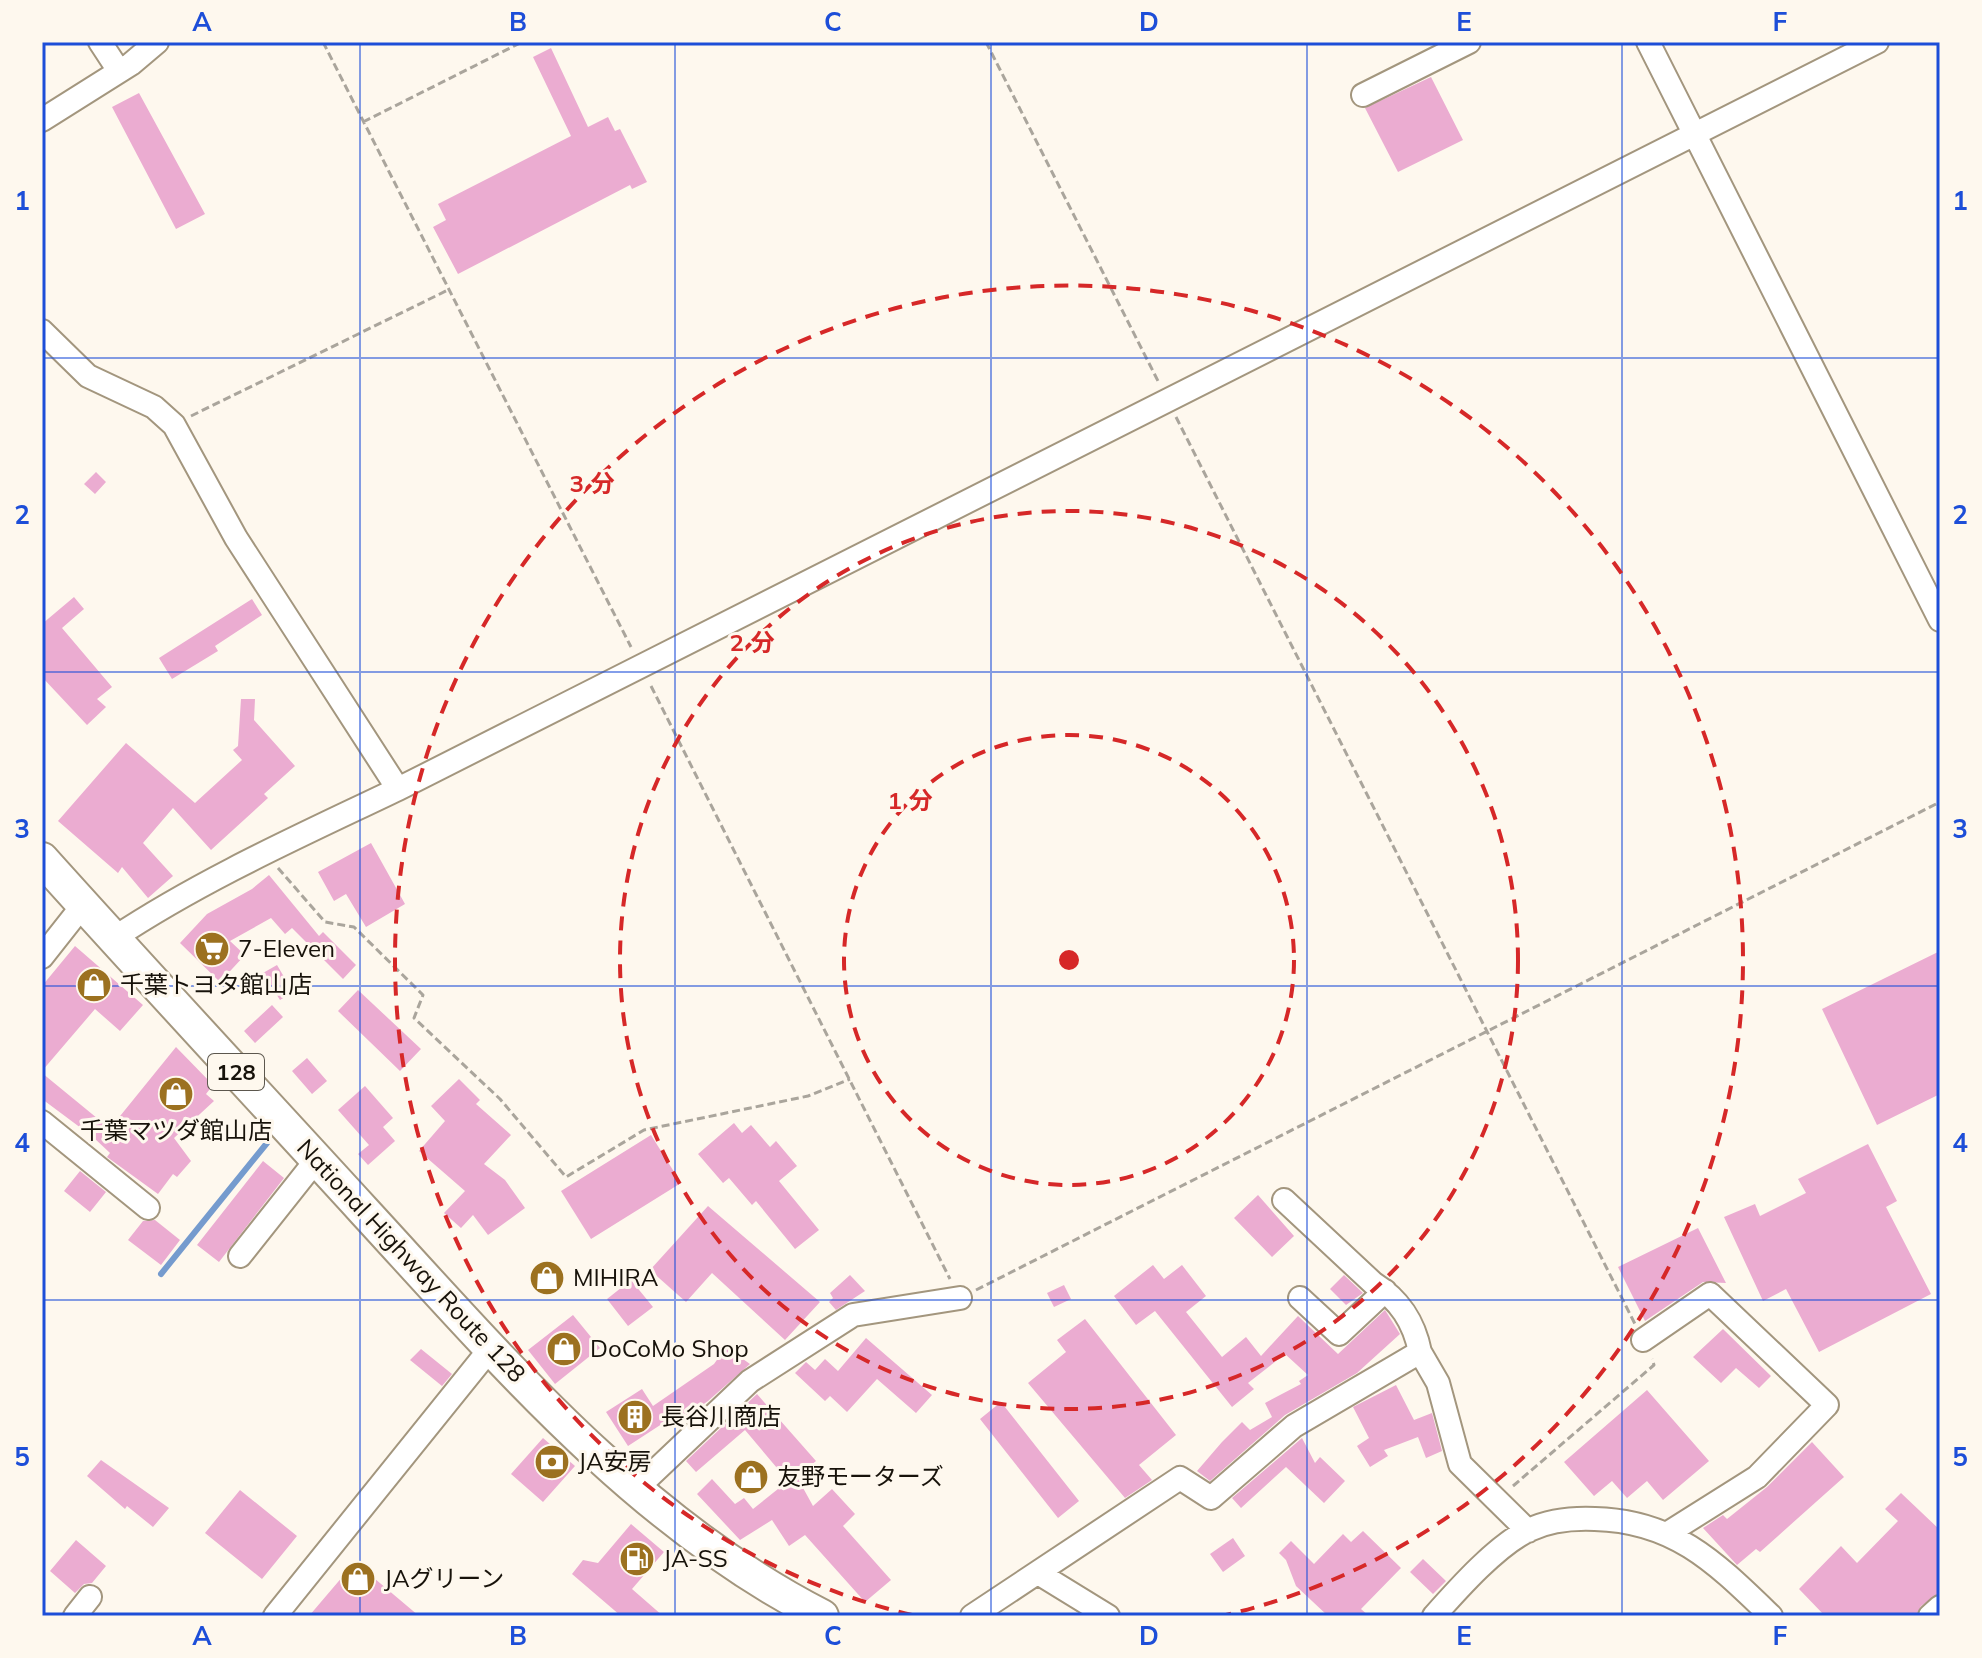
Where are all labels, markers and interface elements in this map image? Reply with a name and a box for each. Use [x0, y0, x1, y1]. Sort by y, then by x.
text: A [192, 5, 212, 38]
text: B [509, 5, 527, 38]
text: C [824, 5, 842, 38]
text: D [1139, 5, 1159, 38]
text: E [1456, 5, 1472, 38]
text: F [1773, 5, 1788, 38]
text: 1 [14, 184, 30, 217]
text: 1 [1952, 184, 1968, 217]
text: 3 分 [570, 468, 614, 498]
text: 2 [14, 498, 30, 531]
text: 2 [1952, 498, 1968, 531]
text: 2 分 [730, 627, 774, 657]
text: 1 分 [888, 785, 932, 815]
text: 3 [14, 812, 30, 845]
text: 3 [1952, 812, 1968, 845]
supermarket icon: 7-Eleven [193, 930, 231, 968]
place label: 7-Eleven [238, 933, 335, 963]
centre of rings [1055, 946, 1083, 974]
shop icon: 千葉トヨタ館山店 [75, 966, 113, 1004]
place label: 千葉トヨタ館山店 [120, 969, 312, 999]
road number: 128 [208, 1054, 264, 1090]
shop icon: 千葉マツダ館山店 [157, 1075, 195, 1113]
place label: 千葉マツダ館山店 [80, 1115, 272, 1145]
text: 4 [14, 1126, 30, 1159]
text: 4 [1952, 1126, 1968, 1159]
street label: National Highway Route 128 [291, 1132, 532, 1388]
shop icon: MIHIRA [528, 1259, 566, 1297]
place label: MIHIRA [573, 1262, 659, 1292]
shop icon: DoCoMo Shop [545, 1330, 583, 1368]
place label: DoCoMo Shop [590, 1333, 749, 1363]
building icon: 長谷川商店 [616, 1398, 654, 1436]
place label: 長谷川商店 [661, 1401, 781, 1431]
text: 5 [14, 1440, 30, 1473]
text: 5 [1952, 1440, 1968, 1473]
bank icon: JA安房 [533, 1443, 571, 1481]
place label: JA安房 [578, 1446, 652, 1476]
shop icon: 友野モーターズ [732, 1458, 770, 1496]
place label: 友野モーターズ [777, 1461, 944, 1491]
fuel station icon: JA-SS [618, 1540, 656, 1578]
place label: JA-SS [663, 1543, 728, 1573]
shop icon: JAグリーン [339, 1560, 377, 1598]
place label: JAグリーン [384, 1563, 504, 1593]
text: A [192, 1619, 212, 1652]
text: B [509, 1619, 527, 1652]
text: C [824, 1619, 842, 1652]
text: D [1139, 1619, 1159, 1652]
text: E [1456, 1619, 1472, 1652]
text: F [1773, 1619, 1788, 1652]

